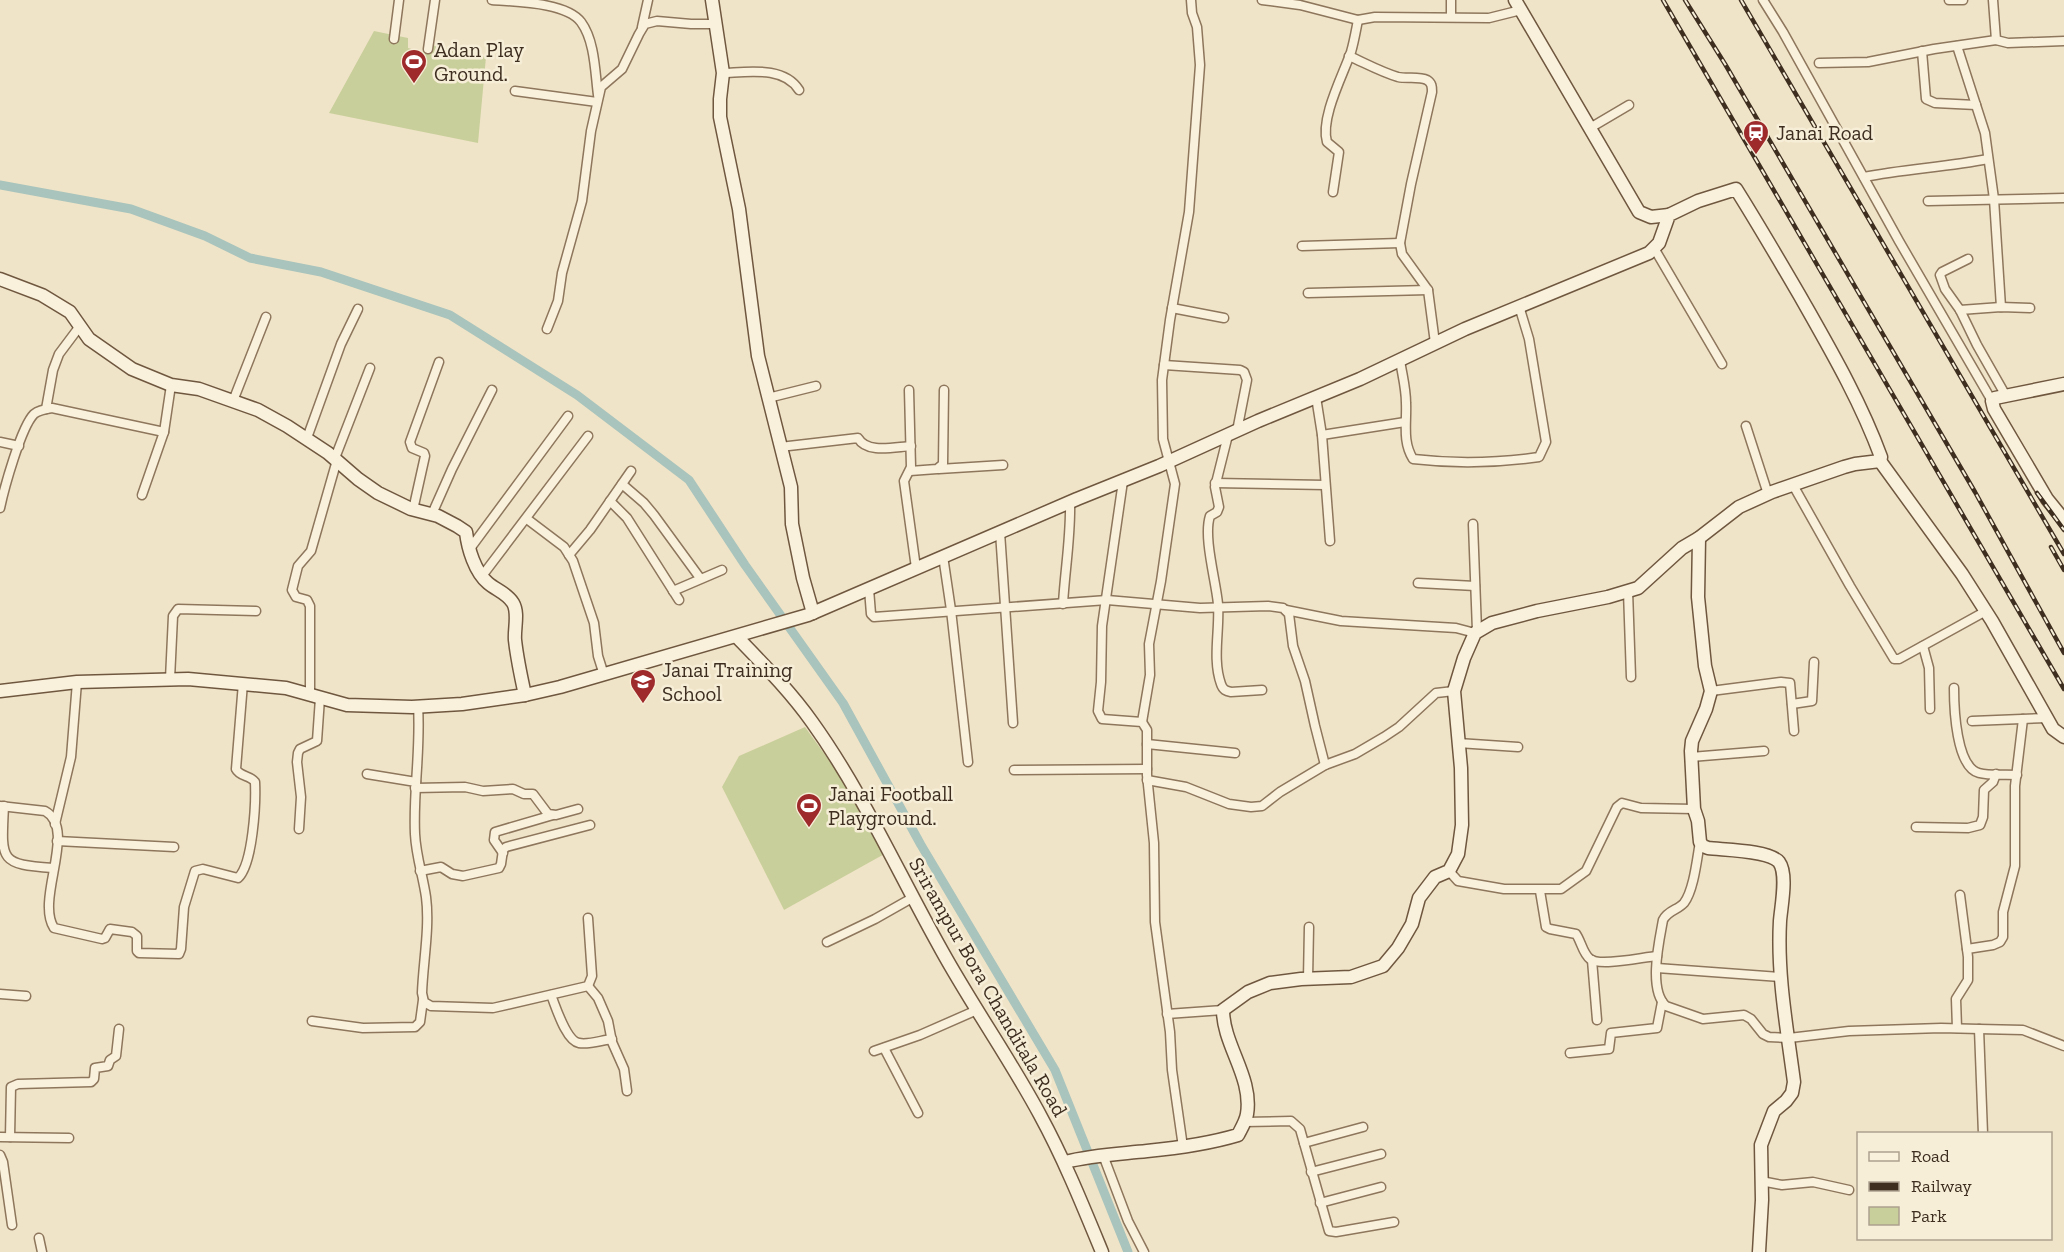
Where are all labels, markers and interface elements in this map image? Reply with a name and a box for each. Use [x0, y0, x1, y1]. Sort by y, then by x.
place label: Adan Play Ground. [434, 37, 524, 86]
sports icon: Adan Play Ground. [399, 47, 429, 85]
station icon: Janai Road [1741, 118, 1771, 156]
place label: Janai Road [1776, 120, 1874, 145]
place label: Janai Training School [662, 657, 793, 706]
school or university icon: Janai Training School [628, 667, 658, 705]
place label: Janai Football Playground. [828, 781, 954, 830]
sports icon: Janai Football Playground. [794, 791, 824, 829]
street label: Srirampur Bora Chanditala Road [904, 853, 1073, 1121]
legend [1857, 1132, 2052, 1240]
text: Road [1911, 1145, 1950, 1167]
text: Railway [1911, 1175, 1973, 1197]
text: Park [1911, 1205, 1947, 1227]

